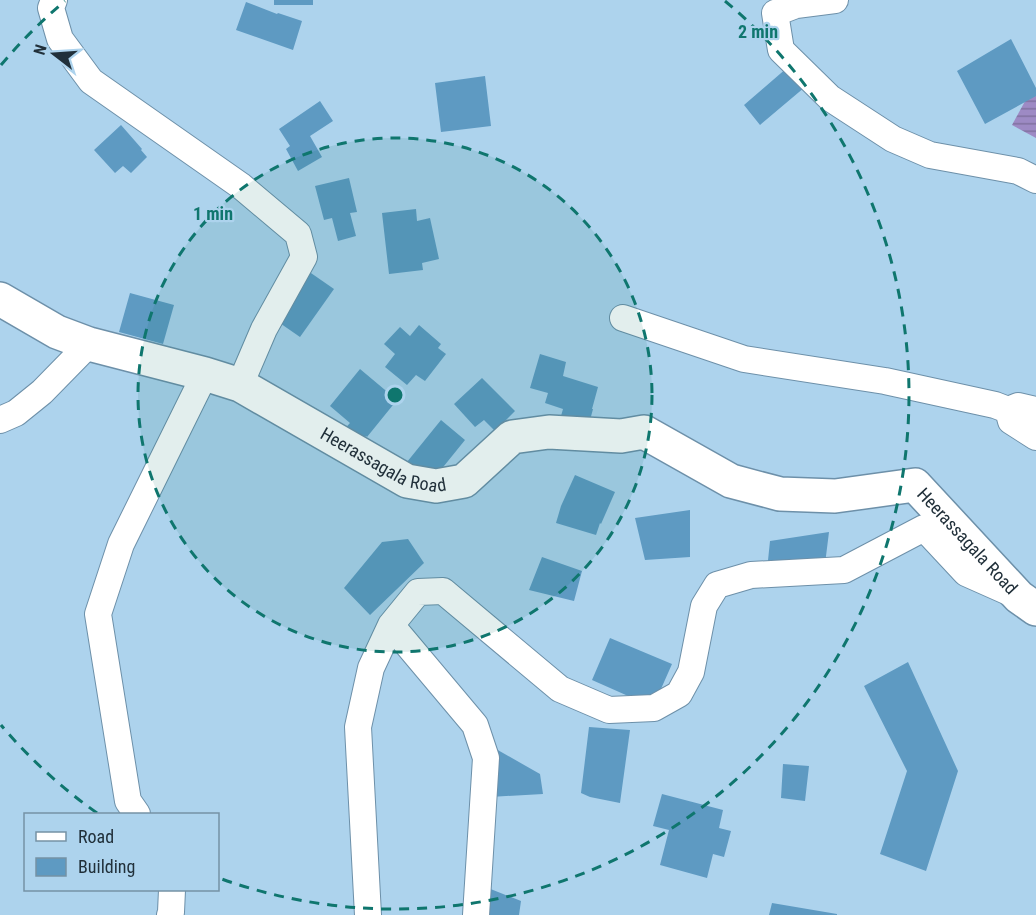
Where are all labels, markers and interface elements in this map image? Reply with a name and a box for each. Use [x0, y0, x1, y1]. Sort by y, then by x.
text: 2 min [738, 21, 778, 42]
north arrow [24, 24, 84, 84]
text: N [30, 42, 51, 57]
text: 1 min [193, 203, 233, 224]
centre of rings [385, 385, 405, 405]
street label: Heerassagala Road [317, 423, 448, 496]
street label: Heerassagala Road [913, 483, 1022, 598]
legend [24, 813, 219, 891]
text: Road [78, 826, 114, 847]
text: Building [78, 856, 135, 877]

